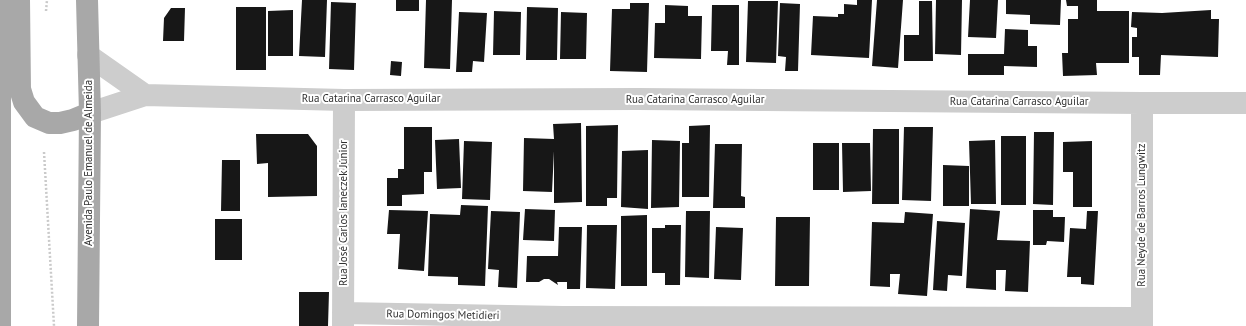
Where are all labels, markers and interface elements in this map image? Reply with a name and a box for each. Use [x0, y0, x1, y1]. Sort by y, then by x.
street label: Avenida Paulo Emanuel de Almeida [82, 80, 96, 246]
street label: Rua Catarina Carrasco Aguilar [302, 92, 440, 106]
street label: Rua Catarina Carrasco Aguilar [626, 93, 764, 107]
street label: Rua Catarina Carrasco Aguilar [950, 95, 1088, 109]
street label: Rua José Carlos Ianeczek Júnior [337, 140, 351, 286]
street label: Rua Neyde de Barros Lungwitz [1135, 143, 1149, 287]
street label: Rua Domingos Metidieri [386, 307, 500, 323]

